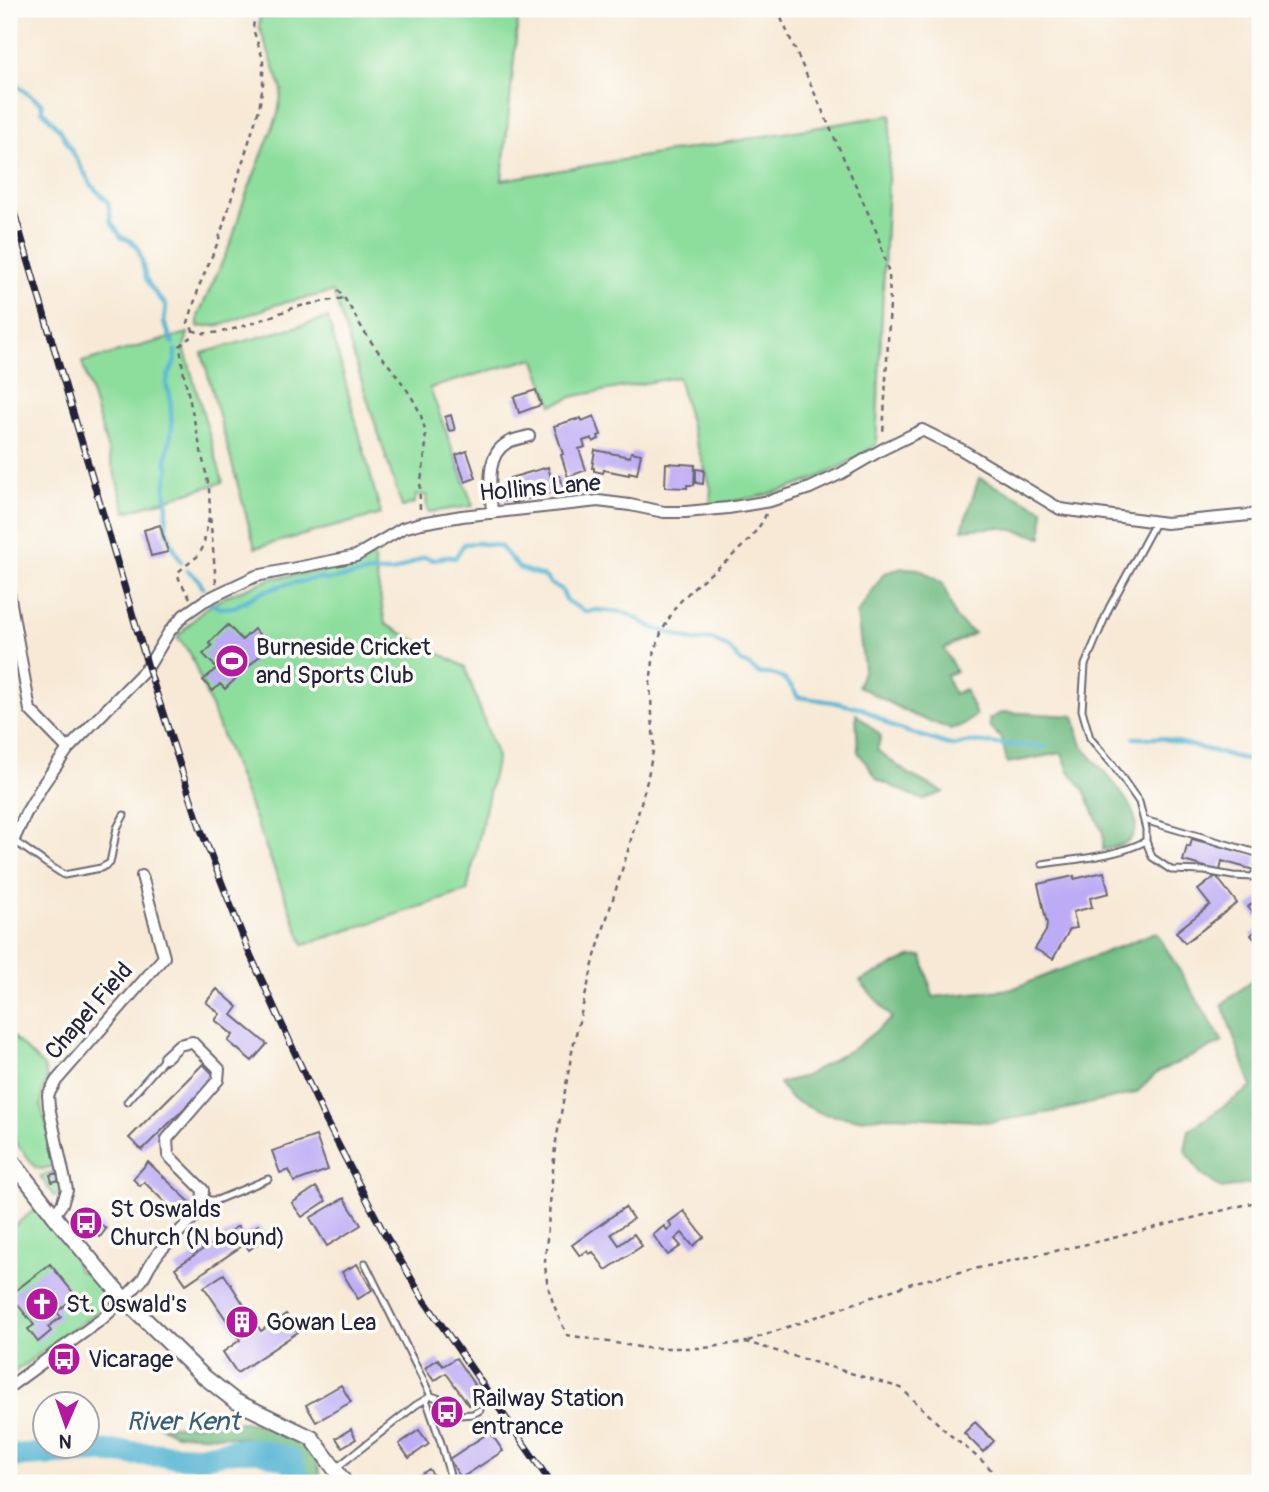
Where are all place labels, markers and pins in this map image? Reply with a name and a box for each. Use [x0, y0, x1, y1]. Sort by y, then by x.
place label: Burneside Cricket and Sports Club [256, 633, 431, 690]
sports icon: Burneside Cricket and Sports Club [213, 642, 251, 680]
place label: St Oswalds Church (N bound) [110, 1195, 285, 1252]
bus stop icon: St Oswalds Church (N bound) [67, 1204, 105, 1242]
church icon: St. Oswald's [23, 1285, 61, 1323]
place label: St. Oswald's [66, 1290, 187, 1319]
building icon: Gowan Lea [223, 1303, 261, 1341]
place label: Gowan Lea [266, 1308, 377, 1337]
bus stop icon: Vicarage [45, 1340, 83, 1378]
place label: Vicarage [88, 1345, 174, 1374]
place label: Railway Station entrance [472, 1384, 624, 1441]
bus stop icon: Railway Station entrance [428, 1393, 466, 1431]

